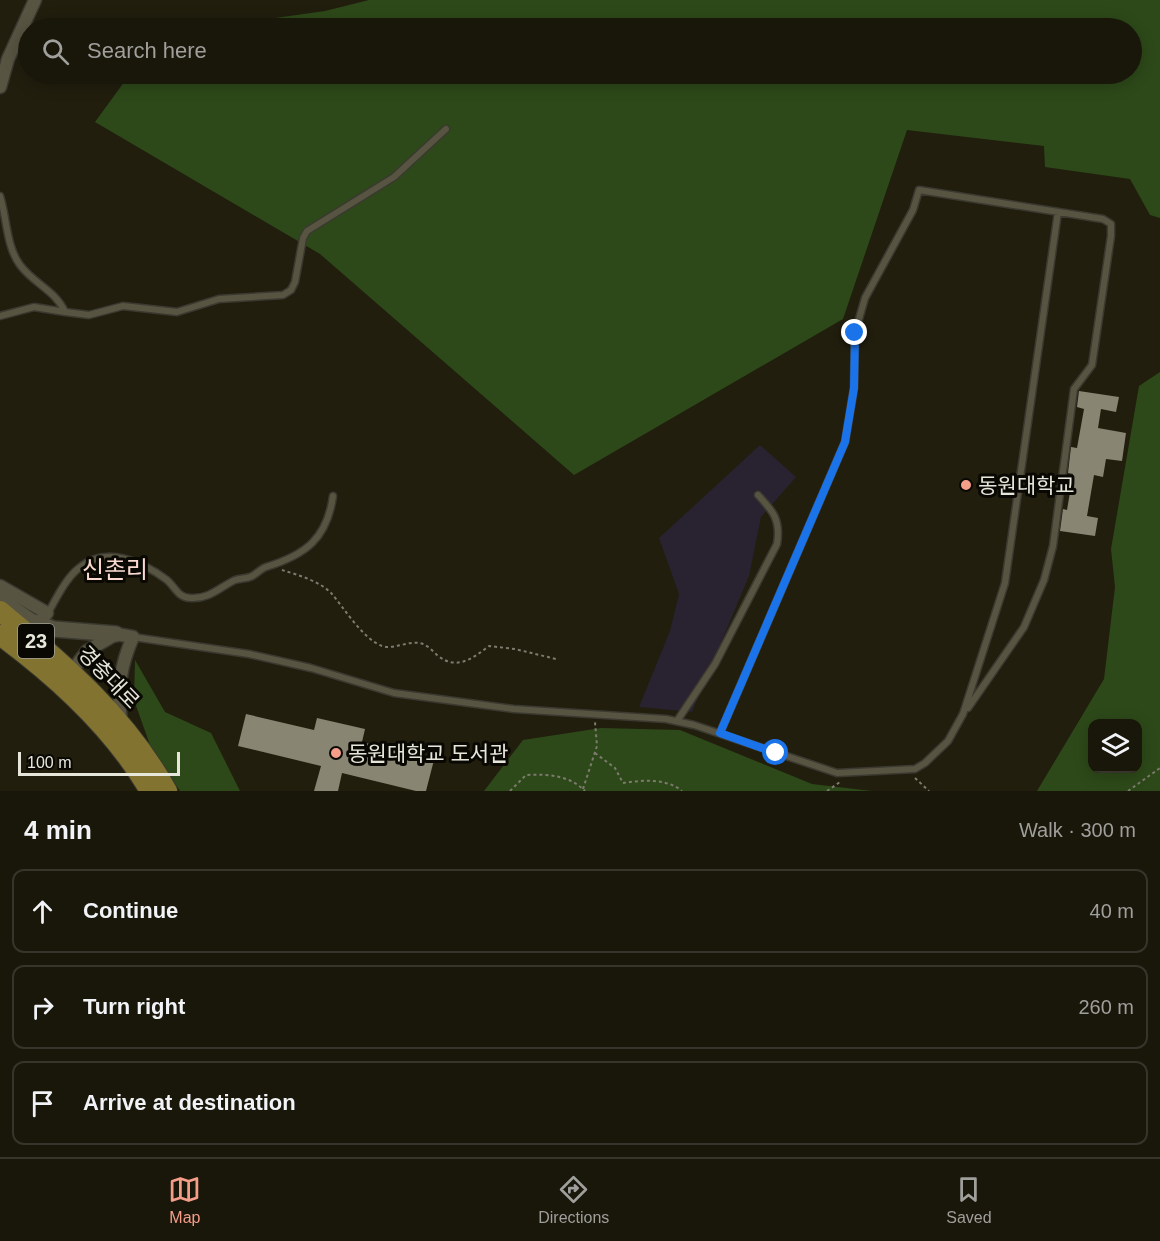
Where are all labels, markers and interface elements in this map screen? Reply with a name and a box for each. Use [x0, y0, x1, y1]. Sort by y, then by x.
search box [18, 18, 1142, 84]
icon: search [39, 35, 72, 68]
text: Search here [87, 38, 207, 63]
route end [841, 319, 867, 345]
place label: 동원대학교 [978, 474, 1075, 497]
marker: 동원대학교 [959, 478, 973, 492]
district label: 신촌리 [82, 556, 148, 583]
road number: 23 [18, 624, 54, 658]
street label: 경충대로 [74, 641, 144, 713]
map controls [1088, 719, 1142, 773]
button: layers [1088, 719, 1142, 773]
route start [762, 739, 788, 765]
place label: 동원대학교 도서관 [348, 742, 508, 765]
marker: 동원대학교 도서관 [329, 746, 343, 760]
scale bar [18, 749, 180, 776]
text: 100 m [27, 754, 71, 771]
text: 4 min [24, 815, 92, 845]
text: Walk · 300 m [1019, 819, 1136, 841]
icon: ahead [26, 895, 59, 928]
text: Continue [83, 898, 178, 923]
text: 40 m [1090, 900, 1134, 922]
icon: right [26, 991, 59, 1024]
text: Turn right [83, 994, 185, 1019]
text: 260 m [1078, 996, 1134, 1018]
icon: arrive [26, 1087, 59, 1120]
text: Arrive at destination [83, 1090, 296, 1115]
tab: Map [168, 1173, 201, 1227]
tab: Directions [538, 1173, 609, 1227]
tab: Saved [946, 1173, 992, 1227]

